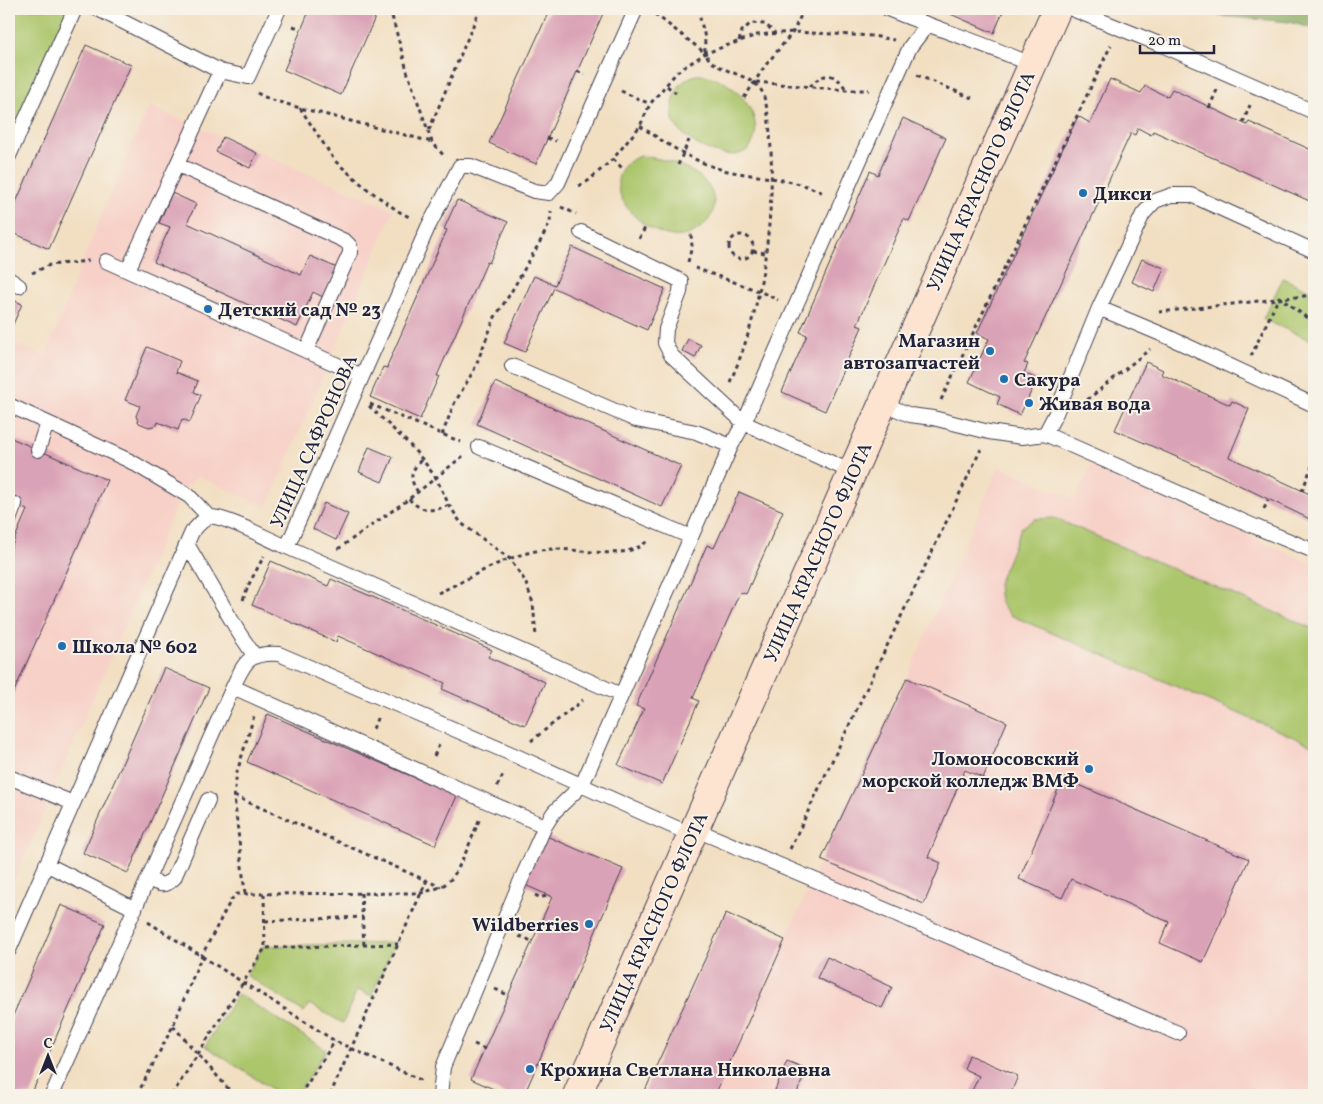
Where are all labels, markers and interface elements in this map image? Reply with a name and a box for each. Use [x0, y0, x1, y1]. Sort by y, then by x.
scale bar [1140, 22, 1214, 54]
text: 20 m [1148, 31, 1181, 52]
street label: УЛИЦА КРАСНОГО ФЛОТА [921, 67, 1042, 296]
place label: Дикси [1093, 182, 1152, 208]
marker: Дикси [1077, 187, 1089, 199]
place label: Детский сад № 23 [218, 298, 381, 324]
marker: Детский сад № 23 [202, 303, 214, 315]
place label: Магазин автозапчастей [843, 329, 980, 377]
marker: Магазин автозапчастей [984, 345, 996, 357]
street label: УЛИЦА САФРОНОВА [265, 351, 365, 533]
place label: Сакура [1014, 368, 1081, 394]
marker: Сакура [998, 373, 1010, 385]
place label: Живая вода [1039, 392, 1151, 418]
marker: Живая вода [1023, 397, 1035, 409]
street label: УЛИЦА КРАСНОГО ФЛОТА [758, 438, 879, 667]
place label: Школа № 602 [72, 635, 198, 661]
marker: Школа № 602 [56, 640, 68, 652]
place label: Ломоносовский морской колледж ВМФ [862, 747, 1079, 795]
marker: Ломоносовский морской колледж ВМФ [1083, 763, 1095, 775]
street label: УЛИЦА КРАСНОГО ФЛОТА [594, 808, 715, 1037]
place label: Wildberries [472, 913, 579, 939]
marker: Wildberries [583, 918, 595, 930]
north arrow [22, 1032, 72, 1082]
text: С [43, 1035, 53, 1054]
place label: Крохина Светлана Николаевна [540, 1058, 831, 1084]
marker: Крохина Светлана Николаевна [524, 1063, 536, 1075]

